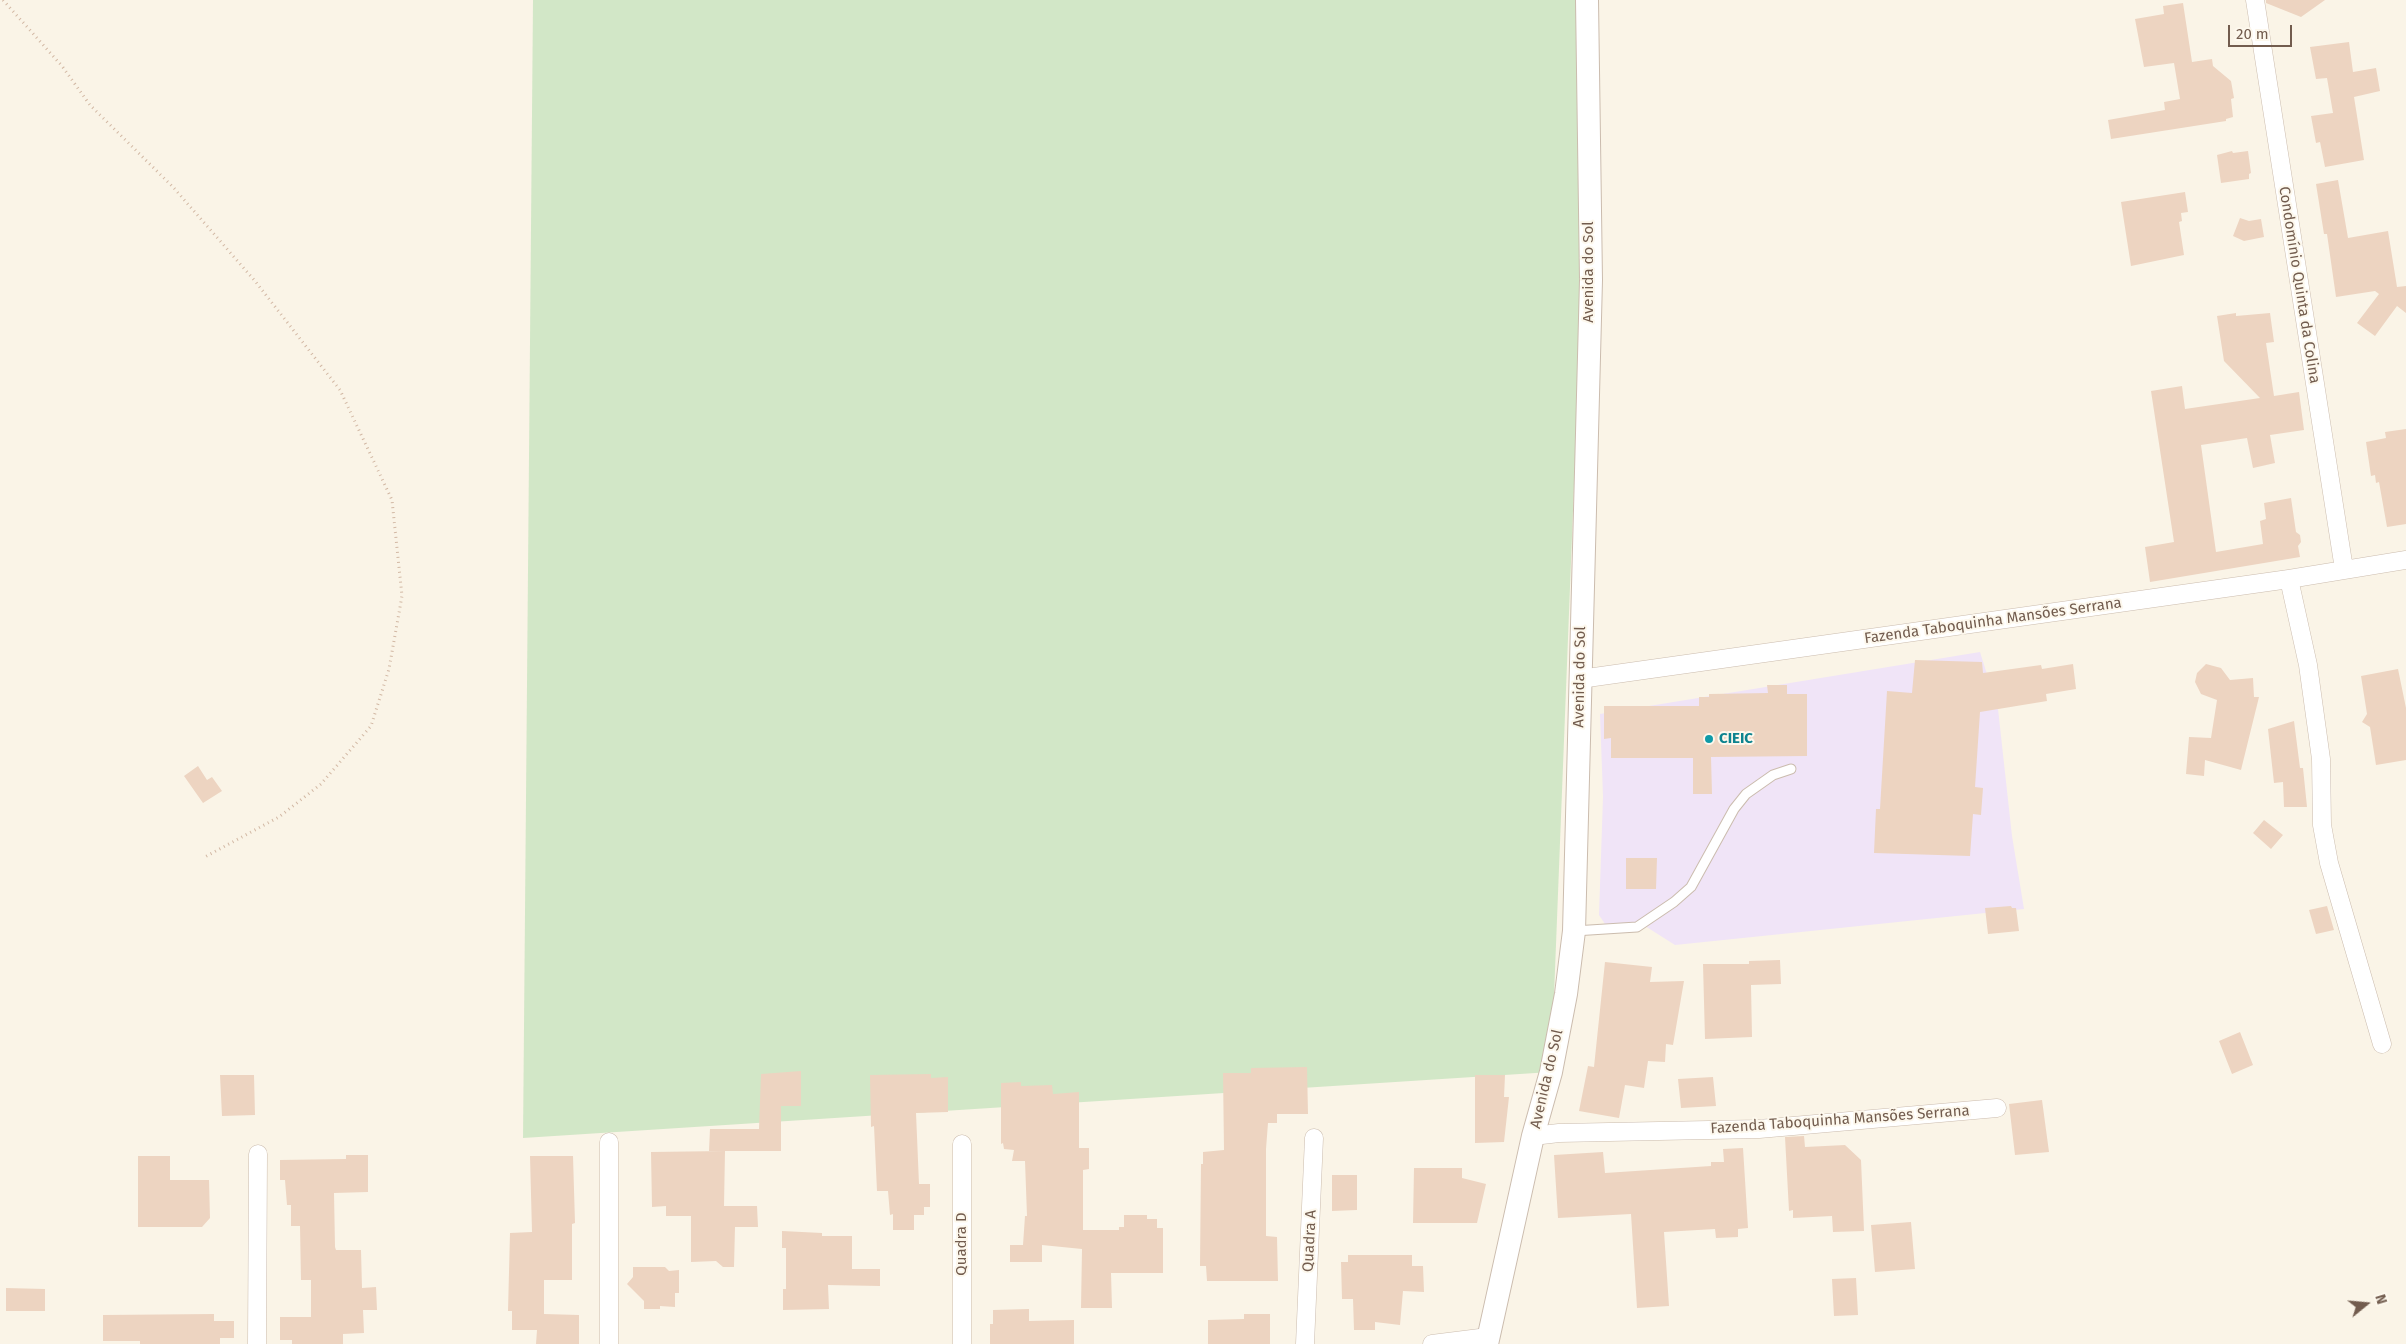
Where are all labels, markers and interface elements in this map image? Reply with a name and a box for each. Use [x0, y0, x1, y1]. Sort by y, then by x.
scale bar [2231, 15, 2295, 47]
text: 20 m [2236, 25, 2269, 43]
street label: Condomínio Quinta da Colina [2275, 185, 2323, 385]
street label: Avenida do Sol [1580, 221, 1598, 323]
street label: Fazenda Taboquinha Mansões Serrana [1863, 594, 2123, 648]
street label: Avenida do Sol [1570, 626, 1590, 728]
place label: CIEIC [1719, 730, 1753, 748]
marker: CIEIC [1703, 733, 1715, 745]
street label: Avenida do Sol [1527, 1028, 1567, 1130]
street label: Fazenda Taboquinha Mansões Serrana [1710, 1102, 1970, 1138]
street label: Quadra A [1299, 1209, 1321, 1273]
street label: Quadra D [953, 1212, 971, 1276]
north arrow [2341, 1279, 2391, 1329]
text: N [2371, 1293, 2390, 1306]

